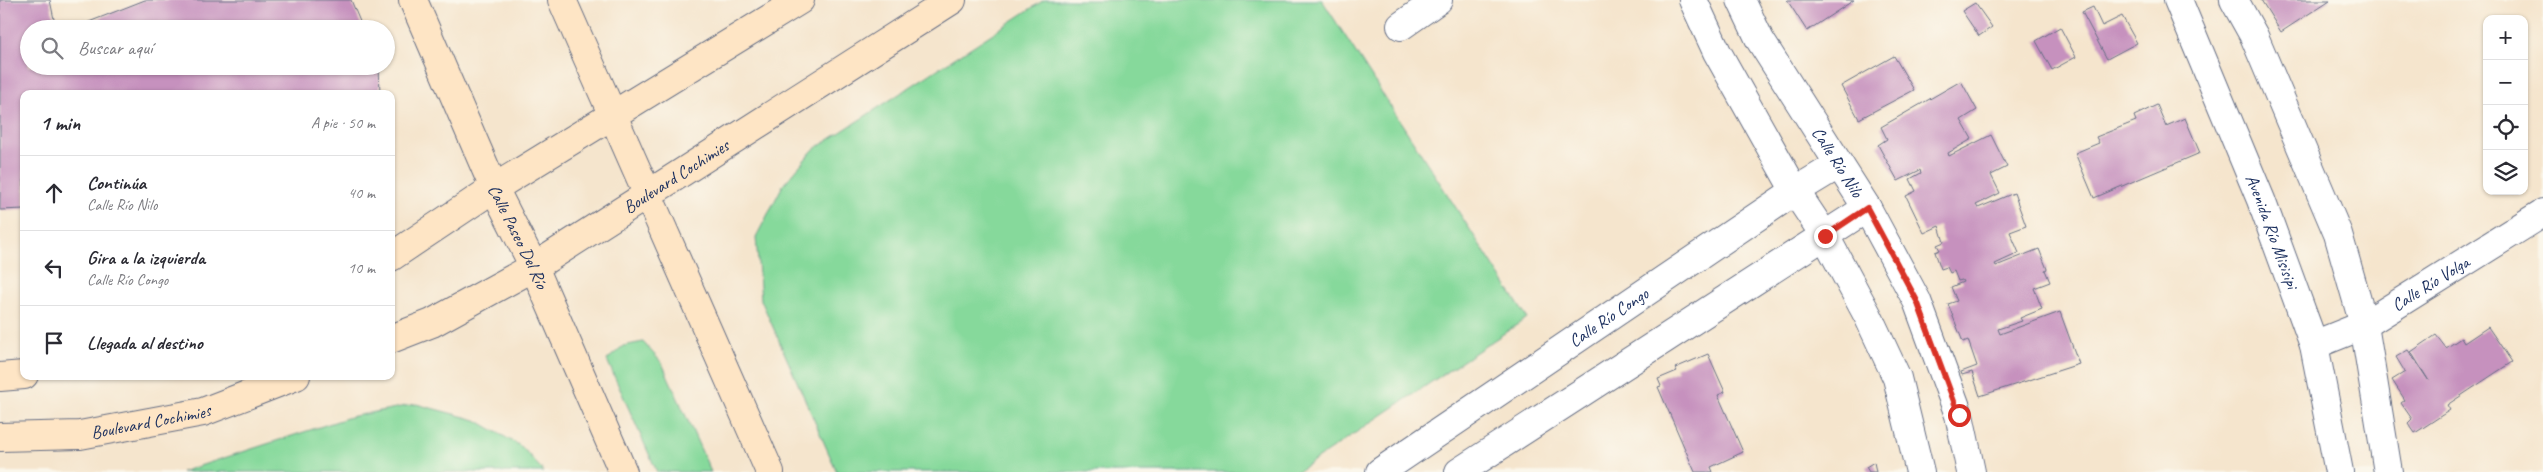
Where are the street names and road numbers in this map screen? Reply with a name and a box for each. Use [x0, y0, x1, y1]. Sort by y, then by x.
street label: Calle Río Nilo [1807, 123, 1869, 203]
street label: Boulevard Cochimies [619, 133, 735, 218]
street label: Avenida Río Misisipi [2241, 171, 2304, 294]
street label: Calle Paseo Del Río [483, 181, 554, 294]
street label: Calle Río Volga [2387, 250, 2474, 316]
street label: Calle Río Congo [1565, 282, 1654, 352]
street label: Boulevard Cochimies [89, 398, 216, 444]

